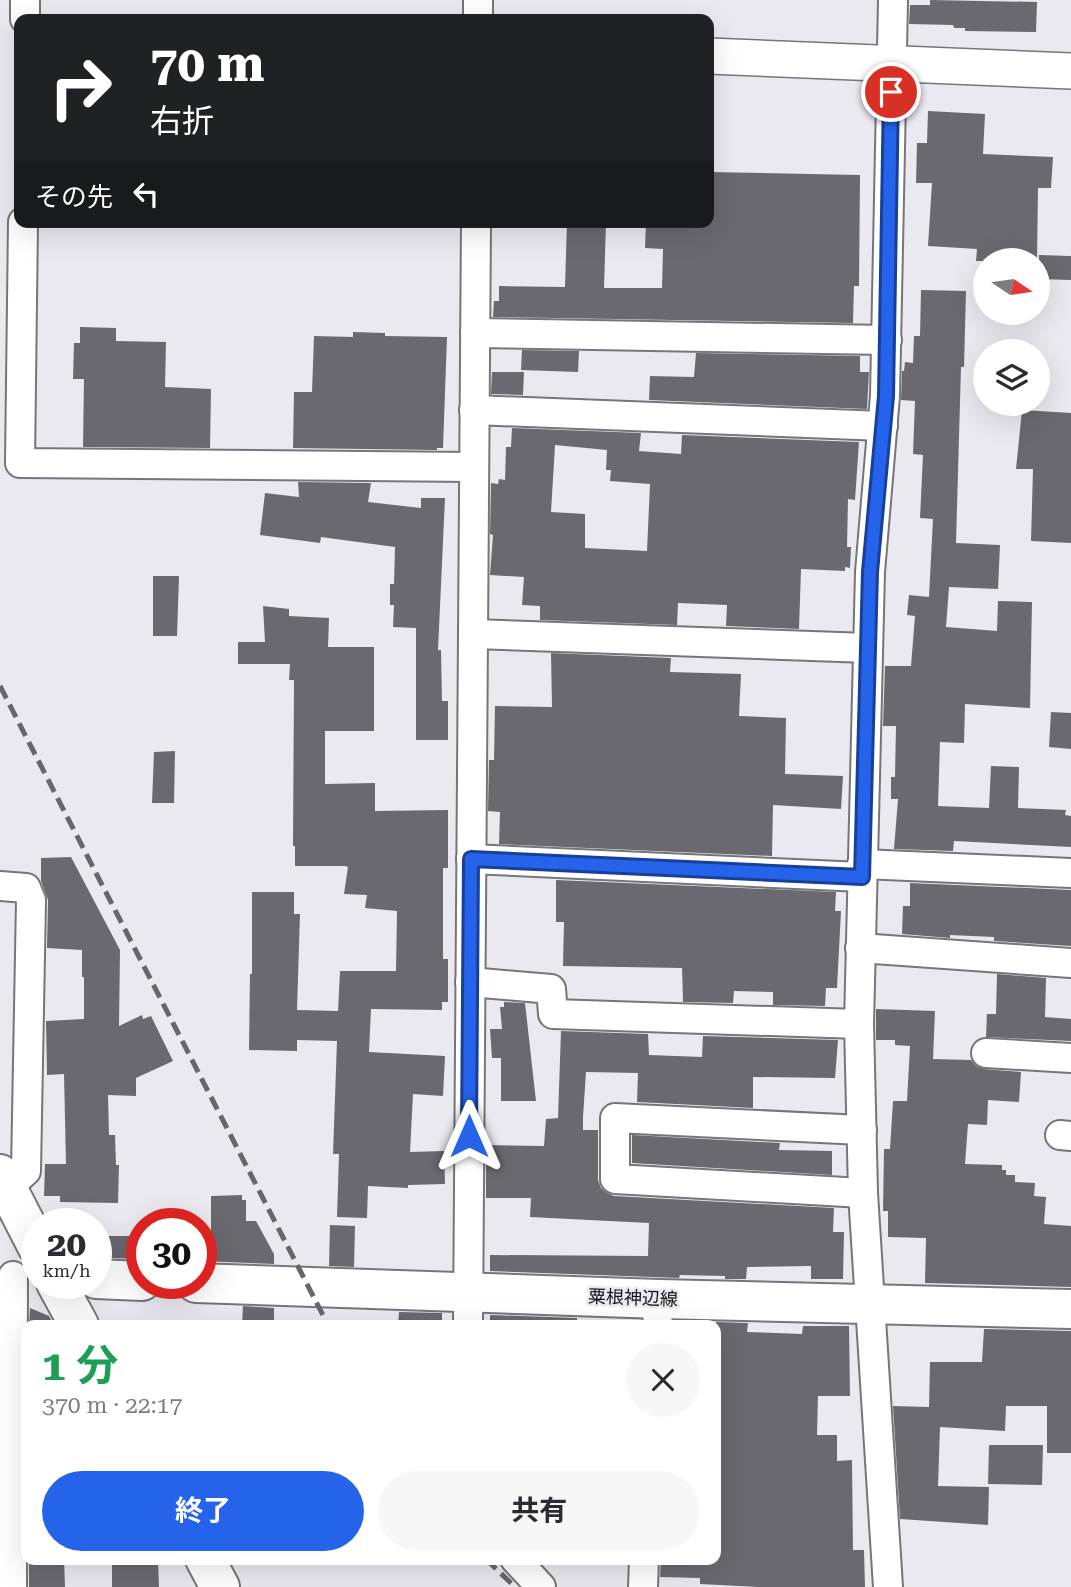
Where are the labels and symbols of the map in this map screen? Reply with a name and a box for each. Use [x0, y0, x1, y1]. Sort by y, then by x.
pin [861, 62, 921, 122]
north arrow [973, 248, 1050, 326]
position arrow [432, 1099, 506, 1173]
speed limit sign: 30 [126, 1208, 217, 1299]
street label: 粟根神辺線 [588, 1285, 678, 1310]

